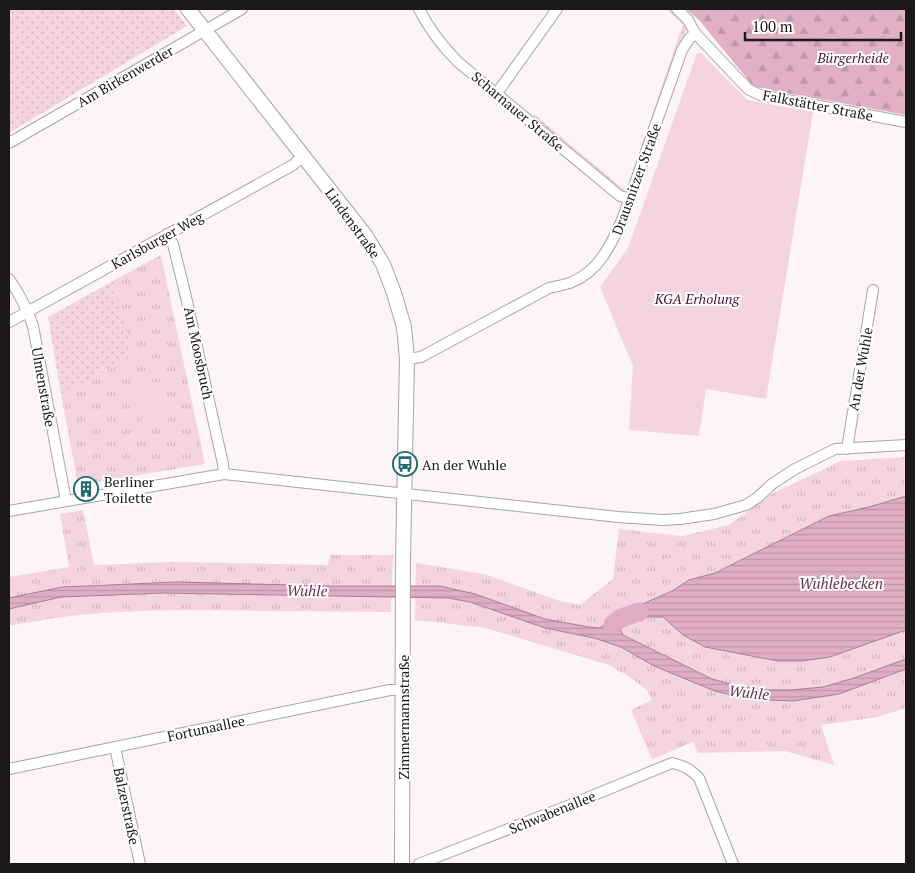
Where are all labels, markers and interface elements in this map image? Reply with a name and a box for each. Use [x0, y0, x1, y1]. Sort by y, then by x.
scale bar [745, 10, 901, 42]
text: 100 m [752, 16, 793, 36]
street label: Am Birkenwerder [73, 40, 177, 111]
park label: Bürgerheide [816, 48, 889, 67]
street label: Scharnauer Straße [468, 67, 568, 155]
street label: Falkstätter Straße [761, 85, 875, 125]
street label: Drausnitzer Straße [607, 120, 665, 238]
street label: Lindenstraße [321, 184, 385, 262]
street label: Karlsburger Weg [108, 207, 207, 273]
park label: KGA Erholung [654, 289, 740, 308]
street label: Am Moosbruch [180, 305, 218, 401]
street label: An der Wuhle [843, 326, 877, 412]
street label: Ulmenstraße [28, 346, 60, 428]
bus stop icon: An der Wuhle [392, 451, 418, 477]
place label: An der Wuhle [422, 455, 507, 474]
place label: Berliner Toilette [104, 472, 155, 507]
building icon: Berliner Toilette [73, 476, 99, 502]
water label: Wuhlebecken [799, 573, 883, 593]
water label: Wuhle [287, 580, 328, 600]
street label: Zimmermannstraße [394, 655, 413, 779]
water label: Wuhle [728, 680, 770, 704]
street label: Fortunaallee [165, 711, 247, 745]
street label: Balzerstraße [110, 766, 144, 846]
street label: Schwabenallee [506, 786, 598, 838]

